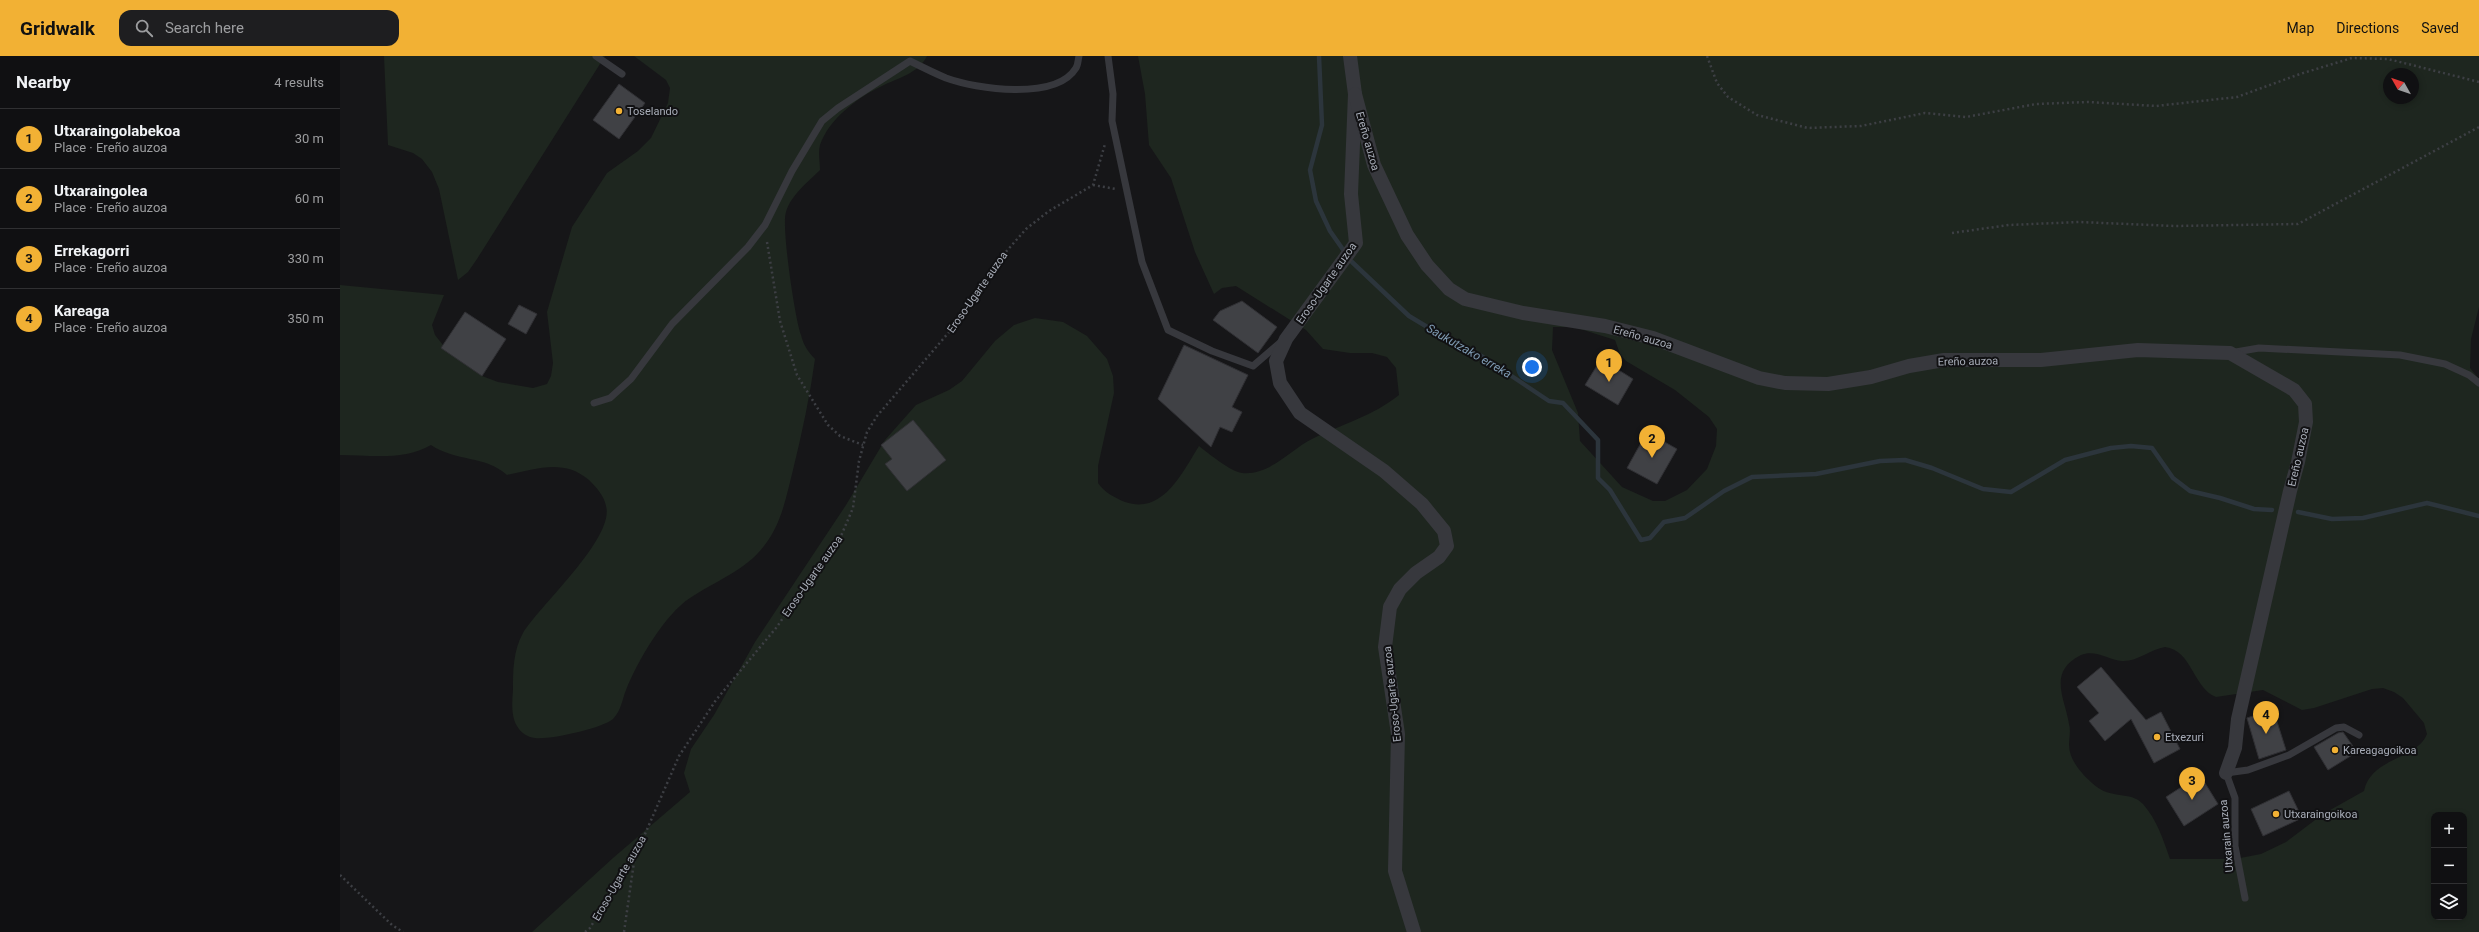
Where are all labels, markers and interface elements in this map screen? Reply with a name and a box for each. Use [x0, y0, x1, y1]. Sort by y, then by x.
search box [119, 10, 399, 46]
text: Gridwalk [20, 17, 95, 40]
icon: search [133, 17, 155, 39]
text: Search here [165, 19, 244, 37]
text: Map [2287, 20, 2314, 36]
text: Directions [2336, 20, 2399, 36]
text: Saved [2421, 20, 2459, 36]
north arrow [2383, 68, 2419, 104]
text: Nearby [16, 72, 71, 92]
text: 4 results [274, 75, 324, 90]
place label: Toselando [627, 105, 678, 118]
marker: Toselando [614, 106, 624, 116]
street label: Ereño auzoa [1353, 110, 1382, 172]
text: Utxaraingolabekoa [54, 122, 180, 140]
text: 1 [25, 131, 33, 146]
text: 30 m [295, 131, 324, 146]
text: Place · Ereño auzoa [54, 140, 167, 155]
text: Utxaraingolea [54, 182, 147, 200]
text: 2 [25, 191, 33, 206]
text: 60 m [295, 191, 324, 206]
text: Place · Ereño auzoa [54, 200, 167, 215]
street label: Eroso-Ugarte auzoa [1293, 240, 1359, 326]
text: Errekagorri [54, 242, 129, 260]
street label: Eroso-Ugarte auzoa [944, 249, 1010, 335]
text: 3 [25, 251, 33, 266]
text: 330 m [287, 251, 324, 266]
text: Place · Ereño auzoa [54, 260, 167, 275]
text: Kareaga [54, 302, 110, 320]
text: 4 [25, 311, 33, 326]
text: 350 m [287, 311, 324, 326]
text: Place · Ereño auzoa [54, 320, 167, 335]
water label: Saukutzako erreka [1424, 321, 1514, 381]
street label: Ereño auzoa [1612, 323, 1674, 352]
pin: 1 [1596, 349, 1622, 382]
street label: Ereño auzoa [1938, 354, 1998, 369]
your location [1522, 357, 1542, 377]
pin: 2 [1639, 425, 1665, 458]
street label: Ereño auzoa [2285, 426, 2312, 488]
street label: Eroso-Ugarte auzoa [779, 533, 845, 619]
street label: Eroso-Ugarte auzoa [1381, 645, 1404, 742]
pin: 4 [2253, 701, 2279, 734]
place label: Etxezuri [2165, 731, 2204, 744]
marker: Etxezuri [2152, 732, 2162, 742]
place label: Kareagagoikoa [2343, 744, 2416, 757]
marker: Kareagagoikoa [2330, 745, 2340, 755]
pin: 3 [2179, 767, 2205, 800]
street label: Utxarain auzoa [2217, 799, 2236, 873]
place label: Utxaraingoikoa [2284, 808, 2357, 821]
marker: Utxaraingoikoa [2271, 809, 2281, 819]
map controls [2431, 812, 2467, 920]
button: + [2431, 812, 2467, 848]
street label: Eroso-Ugarte auzoa [590, 833, 649, 923]
button: − [2431, 848, 2467, 884]
button: layers [2431, 884, 2467, 920]

